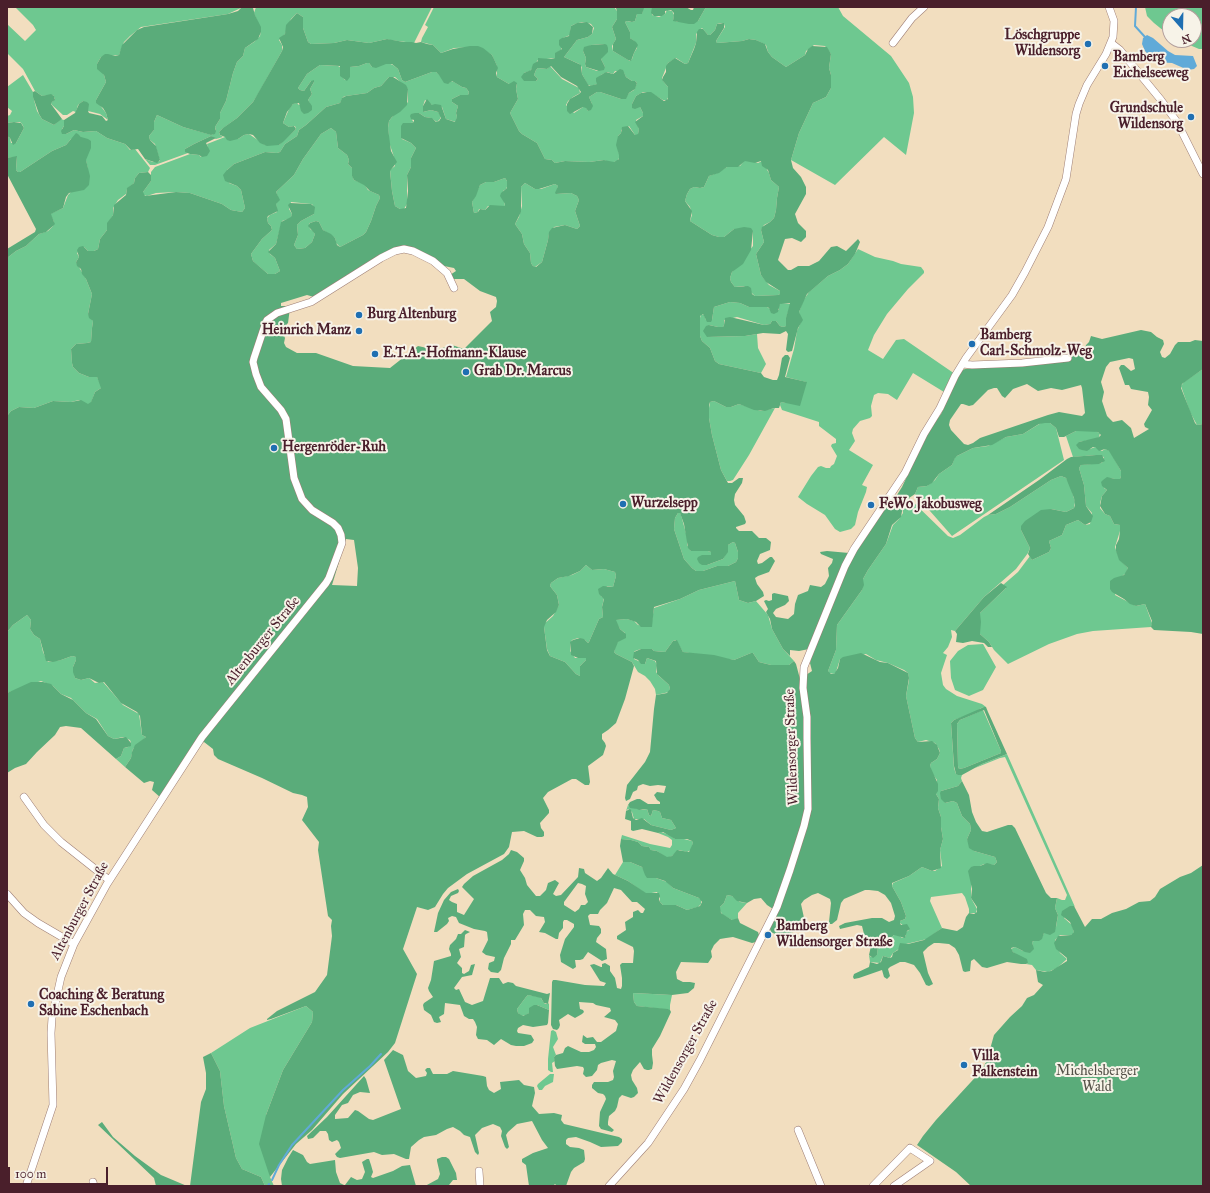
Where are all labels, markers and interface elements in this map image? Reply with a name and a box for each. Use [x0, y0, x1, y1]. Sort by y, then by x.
north arrow [1162, 8, 1202, 48]
place label: Löschgruppe Wildensorg [1005, 28, 1080, 60]
text: N [1179, 31, 1193, 47]
marker: Löschgruppe Wildensorg [1083, 39, 1093, 49]
place label: Bamberg Eichelseeweg [1113, 50, 1188, 82]
marker: Bamberg Eichelseeweg [1100, 61, 1110, 71]
place label: Grundschule Wildensorg [1110, 101, 1183, 134]
marker: Grundschule Wildensorg [1186, 112, 1196, 122]
place label: Burg Altenburg [367, 307, 456, 323]
marker: Burg Altenburg [354, 310, 364, 320]
place label: Heinrich Manz [262, 323, 351, 339]
marker: Heinrich Manz [354, 326, 364, 336]
place label: Bamberg Carl-Schmolz-Weg [980, 328, 1092, 360]
marker: Bamberg Carl-Schmolz-Weg [967, 339, 977, 349]
place label: E.T.A.-Hofmann-Klause [383, 346, 526, 362]
marker: E.T.A.-Hofmann-Klause [370, 349, 380, 359]
place label: Grab Dr. Marcus [474, 364, 571, 380]
marker: Grab Dr. Marcus [461, 367, 471, 377]
place label: Hergenröder-Ruh [282, 440, 386, 456]
marker: Hergenröder-Ruh [269, 443, 279, 453]
place label: Wurzelsepp [631, 496, 698, 512]
place label: FeWo Jakobusweg [879, 497, 982, 513]
marker: Wurzelsepp [618, 499, 628, 509]
marker: FeWo Jakobusweg [866, 500, 876, 510]
street label: Altenburger Straße [222, 593, 304, 689]
street label: Wildensorger Straße [782, 688, 802, 806]
street label: Altenburger Straße [47, 859, 113, 963]
place label: Bamberg Wildensorger Straße [776, 919, 893, 952]
marker: Bamberg Wildensorger Straße [763, 930, 773, 940]
place label: Coaching & Beratung Sabine Eschenbach [39, 988, 164, 1020]
street label: Wildensorger Straße [650, 997, 722, 1107]
marker: Coaching & Beratung Sabine Eschenbach [26, 999, 36, 1009]
place label: Villa Falkenstein [972, 1049, 1038, 1082]
marker: Villa Falkenstein [959, 1060, 969, 1070]
park label: Michelsberger Wald [1056, 1064, 1138, 1096]
scale bar [10, 1159, 110, 1185]
text: 100 m [15, 1167, 46, 1181]

